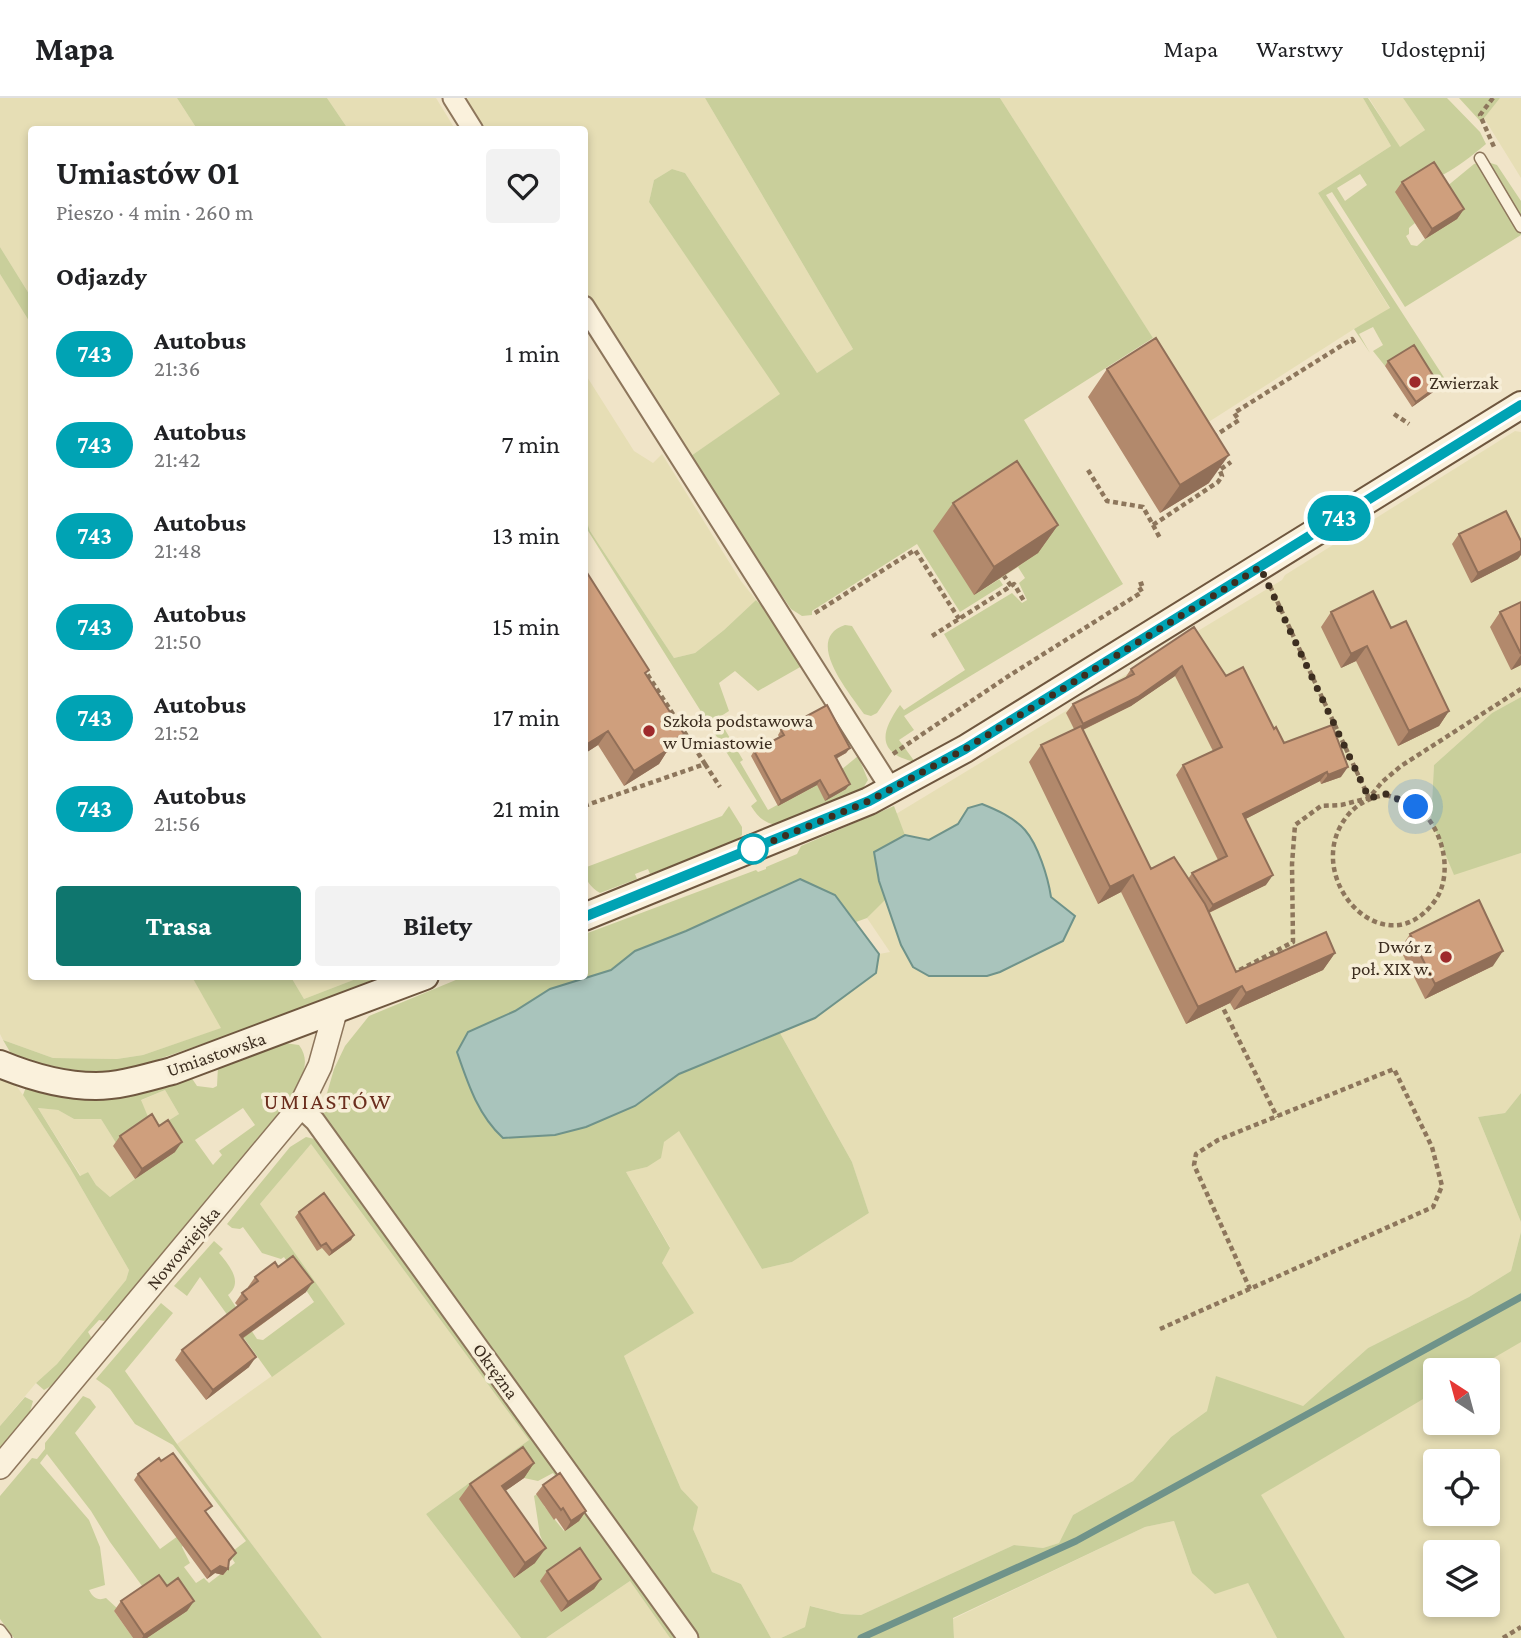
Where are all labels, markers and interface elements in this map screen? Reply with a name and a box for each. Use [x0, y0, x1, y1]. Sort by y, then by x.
text: Mapa [35, 30, 114, 67]
text: Mapa [1163, 35, 1218, 62]
text: Warstwy [1256, 35, 1343, 62]
text: Udostępnij [1381, 35, 1486, 62]
button: heart [486, 149, 560, 223]
text: Umiastów 01 [56, 154, 239, 191]
text: Pieszo · 4 min · 260 m [56, 199, 254, 225]
text: Odjazdy [56, 262, 147, 291]
text: Autobus [154, 326, 246, 355]
text: 1 min [505, 339, 560, 368]
text: 743 [77, 340, 112, 367]
text: 21:36 [154, 355, 200, 381]
place label: Zwierzak [1429, 372, 1499, 393]
marker: Zwierzak [1407, 374, 1423, 390]
text: Autobus [154, 417, 246, 446]
text: 7 min [501, 430, 560, 459]
text: 743 [77, 431, 112, 458]
text: 21:42 [154, 446, 200, 472]
line badge: 743 [1299, 495, 1379, 541]
text: 743 [1322, 504, 1356, 531]
text: Autobus [154, 508, 246, 537]
text: 13 min [492, 521, 560, 550]
text: 743 [77, 522, 112, 549]
text: 21:48 [154, 537, 202, 563]
text: Autobus [154, 599, 246, 628]
text: 15 min [493, 612, 560, 641]
text: 743 [77, 613, 112, 640]
text: 21:50 [154, 628, 202, 654]
text: Autobus [154, 690, 246, 719]
text: 17 min [493, 703, 560, 732]
text: 743 [77, 704, 112, 731]
place label: Szkoła podstawowa w Umiastowie [663, 710, 813, 753]
text: 21:52 [154, 719, 199, 745]
marker: Szkoła podstawowa w Umiastowie [641, 723, 657, 739]
text: Autobus [154, 781, 246, 810]
your location [1398, 789, 1433, 824]
text: 21 min [492, 794, 560, 823]
text: 743 [77, 795, 112, 822]
text: 21:56 [154, 810, 200, 836]
unlabelled marker [738, 834, 768, 864]
button: Trasa [56, 886, 301, 966]
button: Bilety [315, 886, 560, 966]
place label: Dwór z poł. XIX w. [1351, 936, 1432, 979]
marker: Dwór z poł. XIX w. [1438, 949, 1454, 965]
street label: Umiastowska [164, 1027, 269, 1081]
district label: UMIASTÓW [263, 1088, 393, 1114]
street label: Nowowiejska [142, 1202, 225, 1295]
street label: Okrężna [469, 1339, 523, 1403]
north arrow [1423, 1358, 1500, 1435]
map controls [1423, 1358, 1500, 1617]
button: locate [1423, 1449, 1500, 1526]
button: layers [1423, 1540, 1500, 1617]

